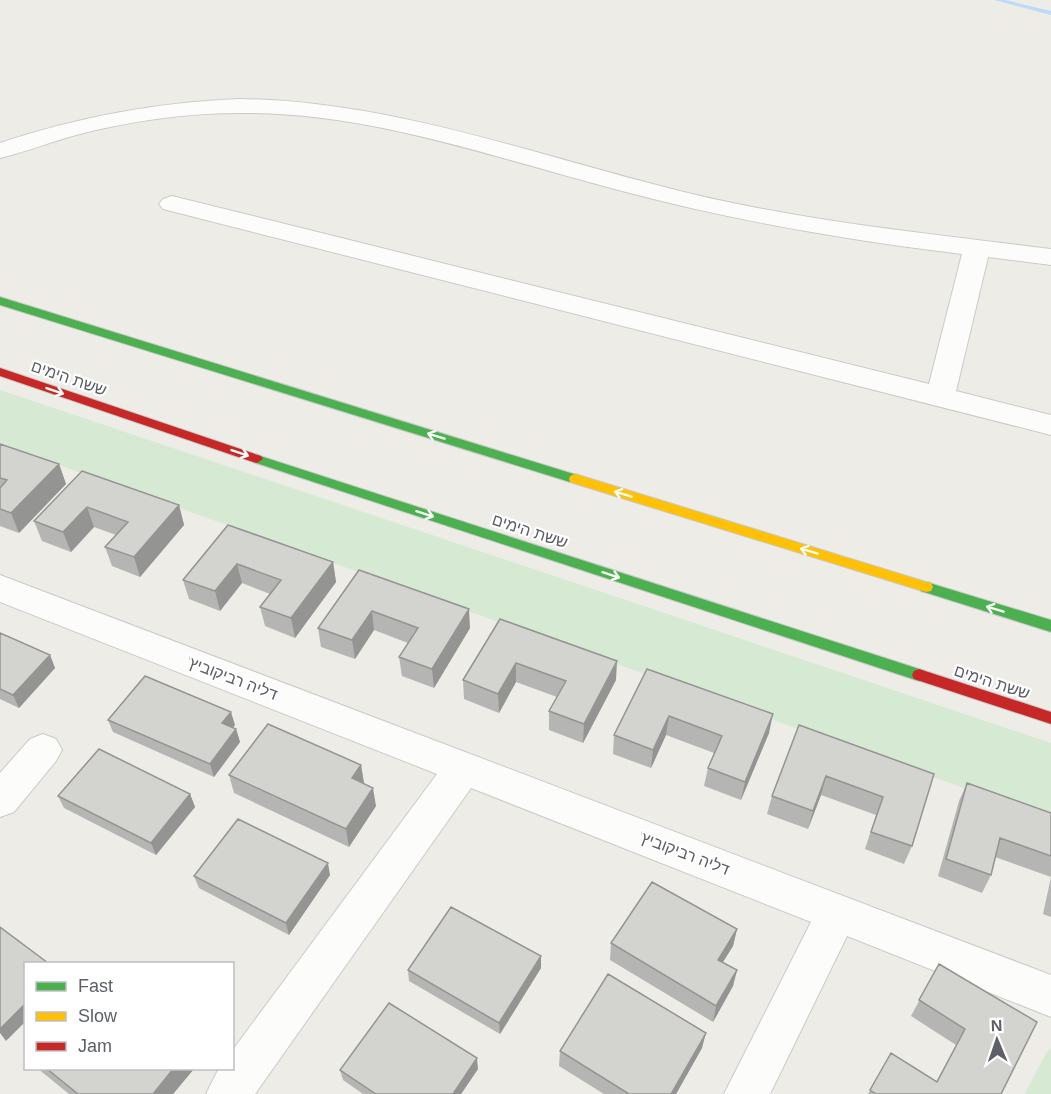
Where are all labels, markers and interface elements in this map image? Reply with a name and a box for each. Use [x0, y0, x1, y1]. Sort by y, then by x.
street label: ששת הימים [29, 357, 109, 399]
one-way arrow [45, 386, 64, 397]
one-way arrow [427, 430, 446, 441]
one-way arrow [230, 449, 249, 460]
one-way arrow [613, 487, 632, 498]
one-way arrow [415, 509, 434, 520]
street label: ששת הימים [490, 511, 570, 551]
one-way arrow [800, 545, 819, 556]
one-way arrow [601, 570, 620, 581]
one-way arrow [986, 603, 1005, 614]
street label: 'דליה רביקוביץ [184, 653, 280, 703]
street label: ששת הימים [952, 662, 1032, 702]
street label: 'דליה רביקוביץ [636, 828, 732, 878]
legend [24, 962, 234, 1070]
text: Fast [78, 976, 113, 996]
text: Slow [78, 1006, 118, 1026]
north arrow [967, 1010, 1027, 1070]
text: N [990, 1017, 1003, 1034]
text: Jam [78, 1036, 112, 1056]

